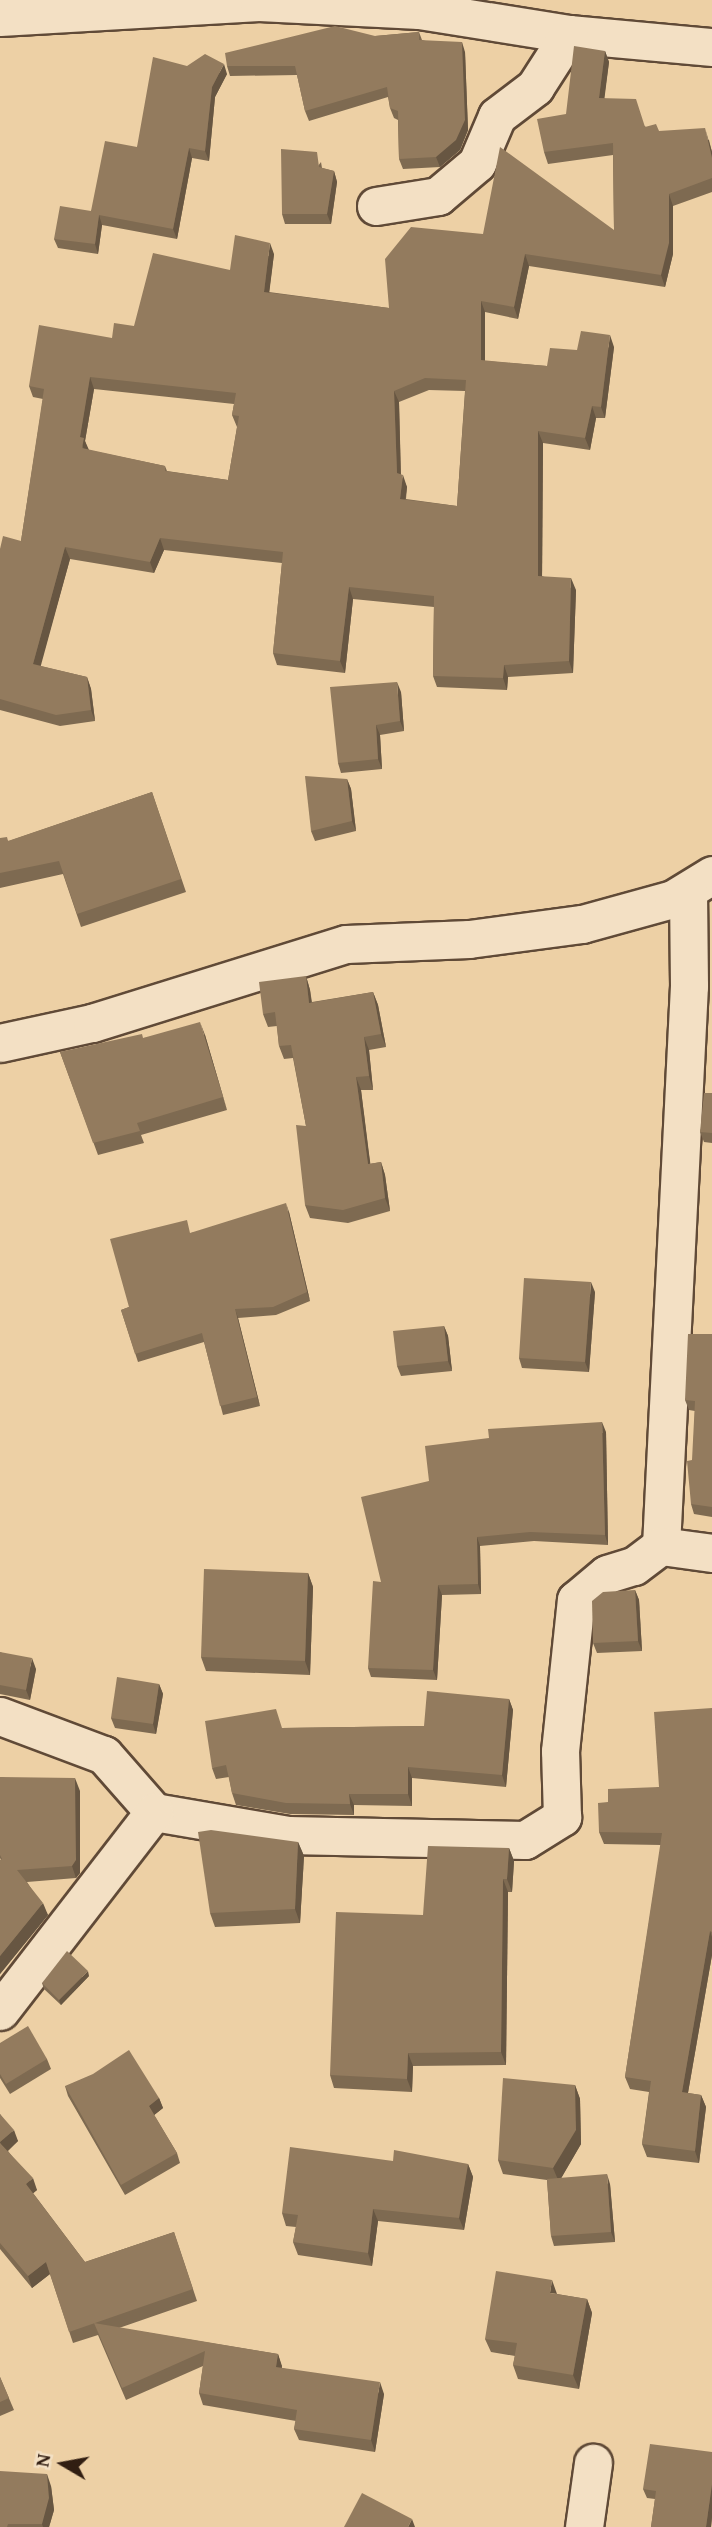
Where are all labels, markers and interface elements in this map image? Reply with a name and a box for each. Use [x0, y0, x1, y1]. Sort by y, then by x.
north arrow [28, 2429, 98, 2499]
text: N [27, 2452, 57, 2469]

